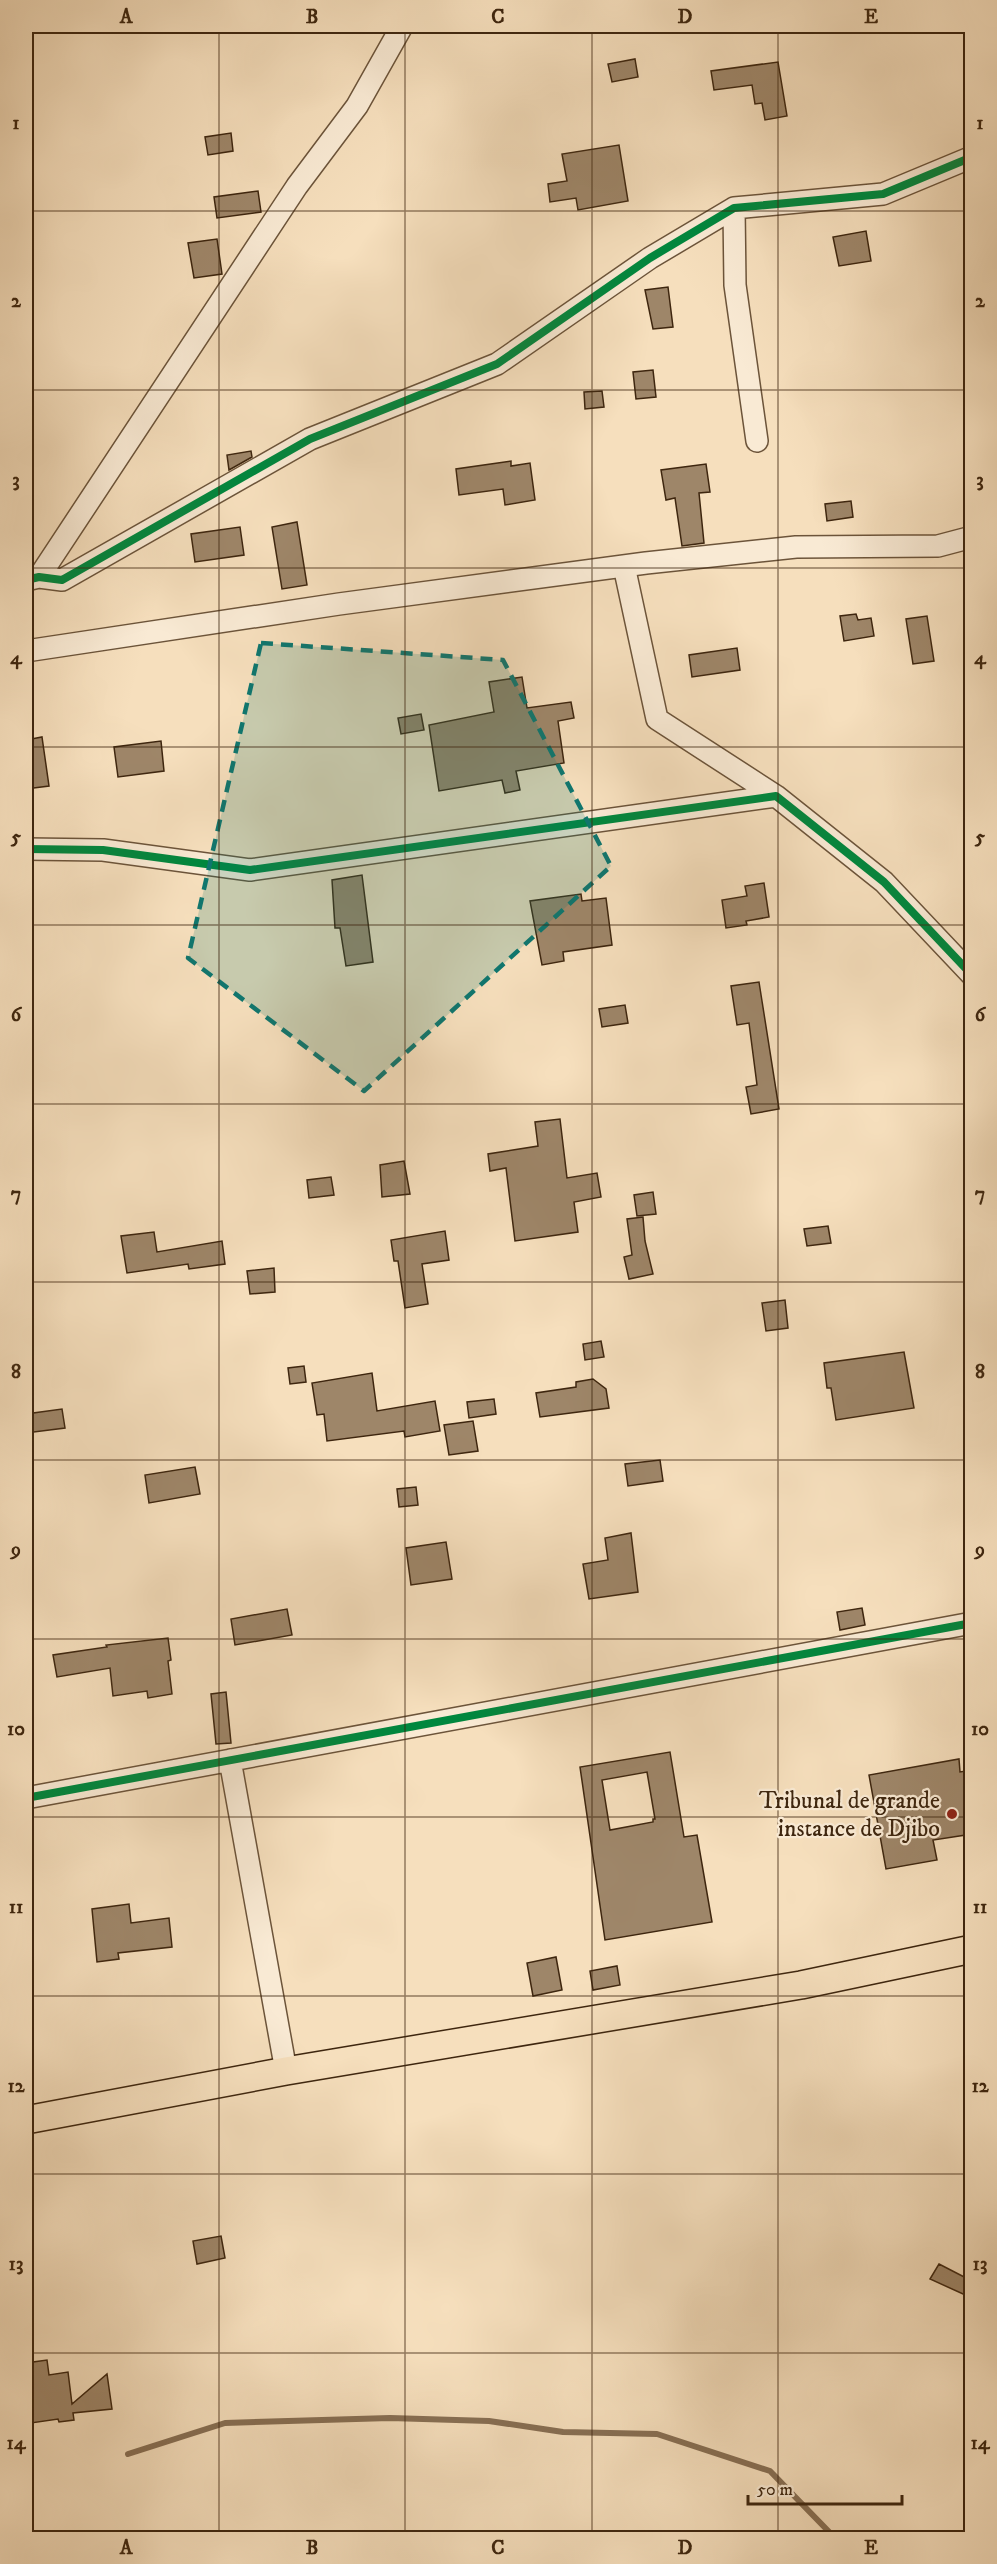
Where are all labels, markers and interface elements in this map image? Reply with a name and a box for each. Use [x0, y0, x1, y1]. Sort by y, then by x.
text: A [119, 5, 134, 30]
text: B [306, 5, 318, 30]
text: C [491, 5, 505, 30]
text: D [678, 5, 693, 30]
text: E [864, 5, 878, 30]
text: 1 [12, 111, 20, 136]
text: 1 [976, 111, 984, 136]
text: 2 [11, 289, 22, 314]
text: 2 [975, 289, 986, 314]
text: 3 [12, 468, 20, 493]
text: 3 [976, 468, 984, 493]
text: 4 [10, 646, 23, 671]
text: 4 [974, 646, 987, 671]
text: 5 [10, 825, 21, 850]
text: 5 [974, 825, 985, 850]
text: 6 [11, 1003, 23, 1028]
text: 6 [975, 1003, 987, 1028]
text: 7 [11, 1182, 21, 1207]
text: 7 [975, 1182, 985, 1207]
text: 8 [11, 1360, 21, 1385]
text: 8 [975, 1360, 985, 1385]
text: 9 [9, 1538, 21, 1563]
text: 9 [973, 1538, 985, 1563]
text: 10 [7, 1717, 25, 1742]
text: 10 [971, 1717, 989, 1742]
place label: Tribunal de grande instance de Djibo [759, 1786, 940, 1844]
marker: Tribunal de grande instance de Djibo [945, 1807, 959, 1821]
text: 11 [9, 1895, 23, 1920]
text: 11 [973, 1895, 987, 1920]
text: 12 [7, 2074, 26, 2099]
text: 12 [971, 2074, 990, 2099]
text: 13 [9, 2252, 23, 2277]
text: 13 [973, 2252, 987, 2277]
text: 14 [7, 2431, 27, 2456]
text: 14 [971, 2431, 991, 2456]
scale bar [748, 2468, 902, 2506]
text: 50 m [757, 2479, 793, 2501]
text: A [119, 2536, 134, 2561]
text: B [306, 2536, 318, 2561]
text: C [491, 2536, 505, 2561]
text: D [678, 2536, 693, 2561]
text: E [864, 2536, 878, 2561]

